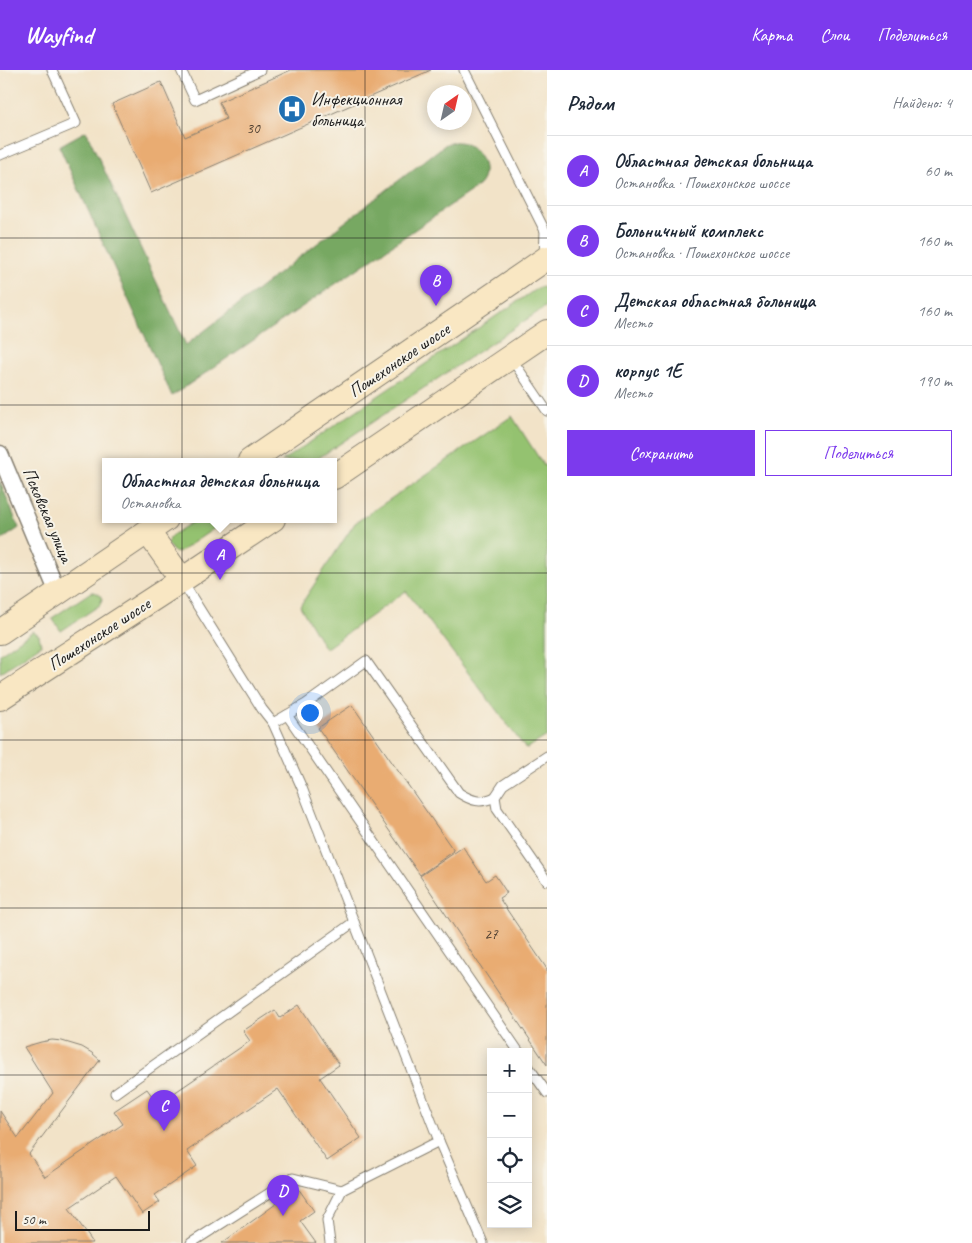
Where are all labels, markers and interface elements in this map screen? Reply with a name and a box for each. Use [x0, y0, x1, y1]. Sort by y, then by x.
text: Wayfind [25, 20, 92, 50]
text: Карта [751, 24, 792, 46]
text: Слои [820, 24, 849, 46]
text: Поделиться [877, 24, 947, 46]
north arrow [427, 85, 472, 130]
place label: Инфекционная больница [311, 88, 403, 131]
text: Рядом [567, 90, 614, 116]
text: Найдено: 4 [892, 93, 952, 113]
hospital icon: Инфекционная больница [277, 94, 307, 124]
house number: 30 [246, 119, 261, 138]
text: Областная детская больница [614, 149, 812, 173]
text: A [579, 161, 587, 181]
text: 60 m [925, 161, 952, 181]
text: Остановка · Пошехонское шоссе [614, 173, 789, 193]
text: Больничный комплекс [614, 219, 763, 243]
text: B [579, 231, 587, 251]
text: 160 m [918, 231, 952, 251]
text: Остановка · Пошехонское шоссе [614, 243, 789, 263]
pin: B [420, 265, 452, 306]
text: Детская областная больница [614, 289, 815, 313]
text: C [579, 301, 587, 321]
text: 160 m [918, 301, 952, 321]
text: Место [614, 313, 652, 333]
street label: Пошехонское шоссе [344, 317, 455, 402]
text: корпус 1Е [614, 359, 682, 383]
text: D [578, 371, 588, 391]
text: 190 m [918, 371, 952, 391]
text: Место [614, 383, 652, 403]
button: Сохранить [567, 430, 755, 476]
button: Поделиться [765, 430, 952, 476]
popup [102, 458, 337, 523]
street label: Псковская улица [18, 464, 78, 567]
text: Областная детская больница [120, 469, 319, 493]
text: Остановка [120, 493, 180, 513]
pin: A [204, 539, 236, 580]
street label: Пошехонское шоссе [44, 592, 155, 675]
your location [297, 700, 323, 726]
house number: 27 [484, 925, 499, 944]
map controls [487, 1048, 532, 1228]
button: + [487, 1048, 532, 1093]
pin: C [148, 1090, 180, 1131]
button: − [487, 1093, 532, 1138]
button: locate [487, 1138, 532, 1183]
pin: D [267, 1175, 299, 1216]
button: layers [487, 1183, 532, 1228]
scale bar [15, 1208, 150, 1231]
text: 50 m [22, 1211, 46, 1228]

